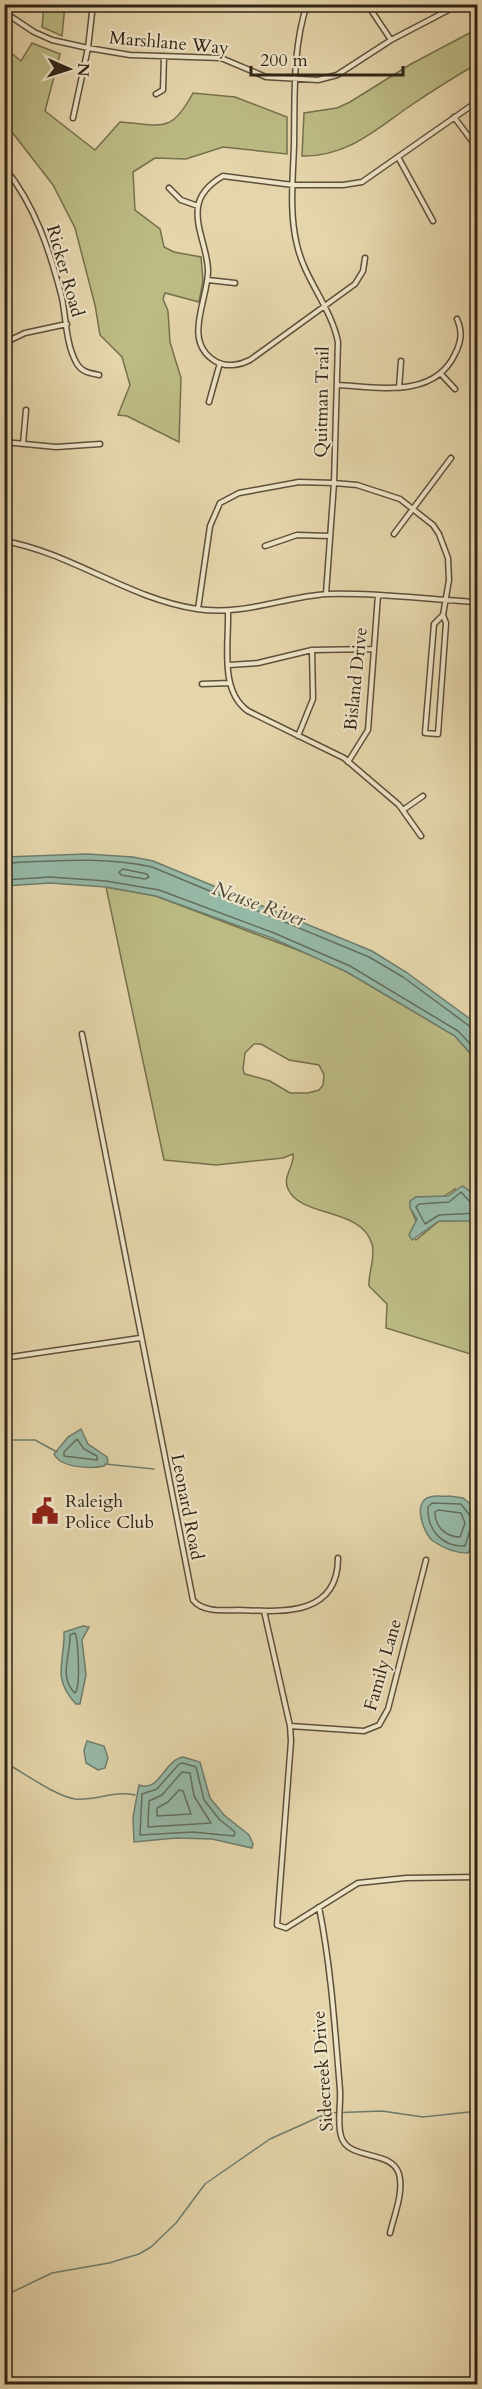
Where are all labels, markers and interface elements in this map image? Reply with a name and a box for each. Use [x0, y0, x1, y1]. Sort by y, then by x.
street label: Marshlane Way [108, 25, 230, 61]
north arrow [39, 39, 99, 99]
scale bar [251, 39, 402, 77]
text: 200 m [260, 48, 308, 73]
text: N [72, 62, 94, 77]
street label: Ricker Road [40, 222, 90, 320]
street label: Quitman Trail [309, 346, 335, 458]
street label: Bisland Drive [338, 626, 374, 732]
water label: Neuse River [209, 875, 311, 934]
street label: Leonard Road [164, 1452, 210, 1562]
place label: Raleigh Police Club [65, 1489, 154, 1535]
public building icon: Raleigh Police Club [30, 1496, 60, 1526]
street label: Family Lane [358, 1616, 408, 1714]
street label: Sidecreek Drive [306, 2010, 340, 2132]

